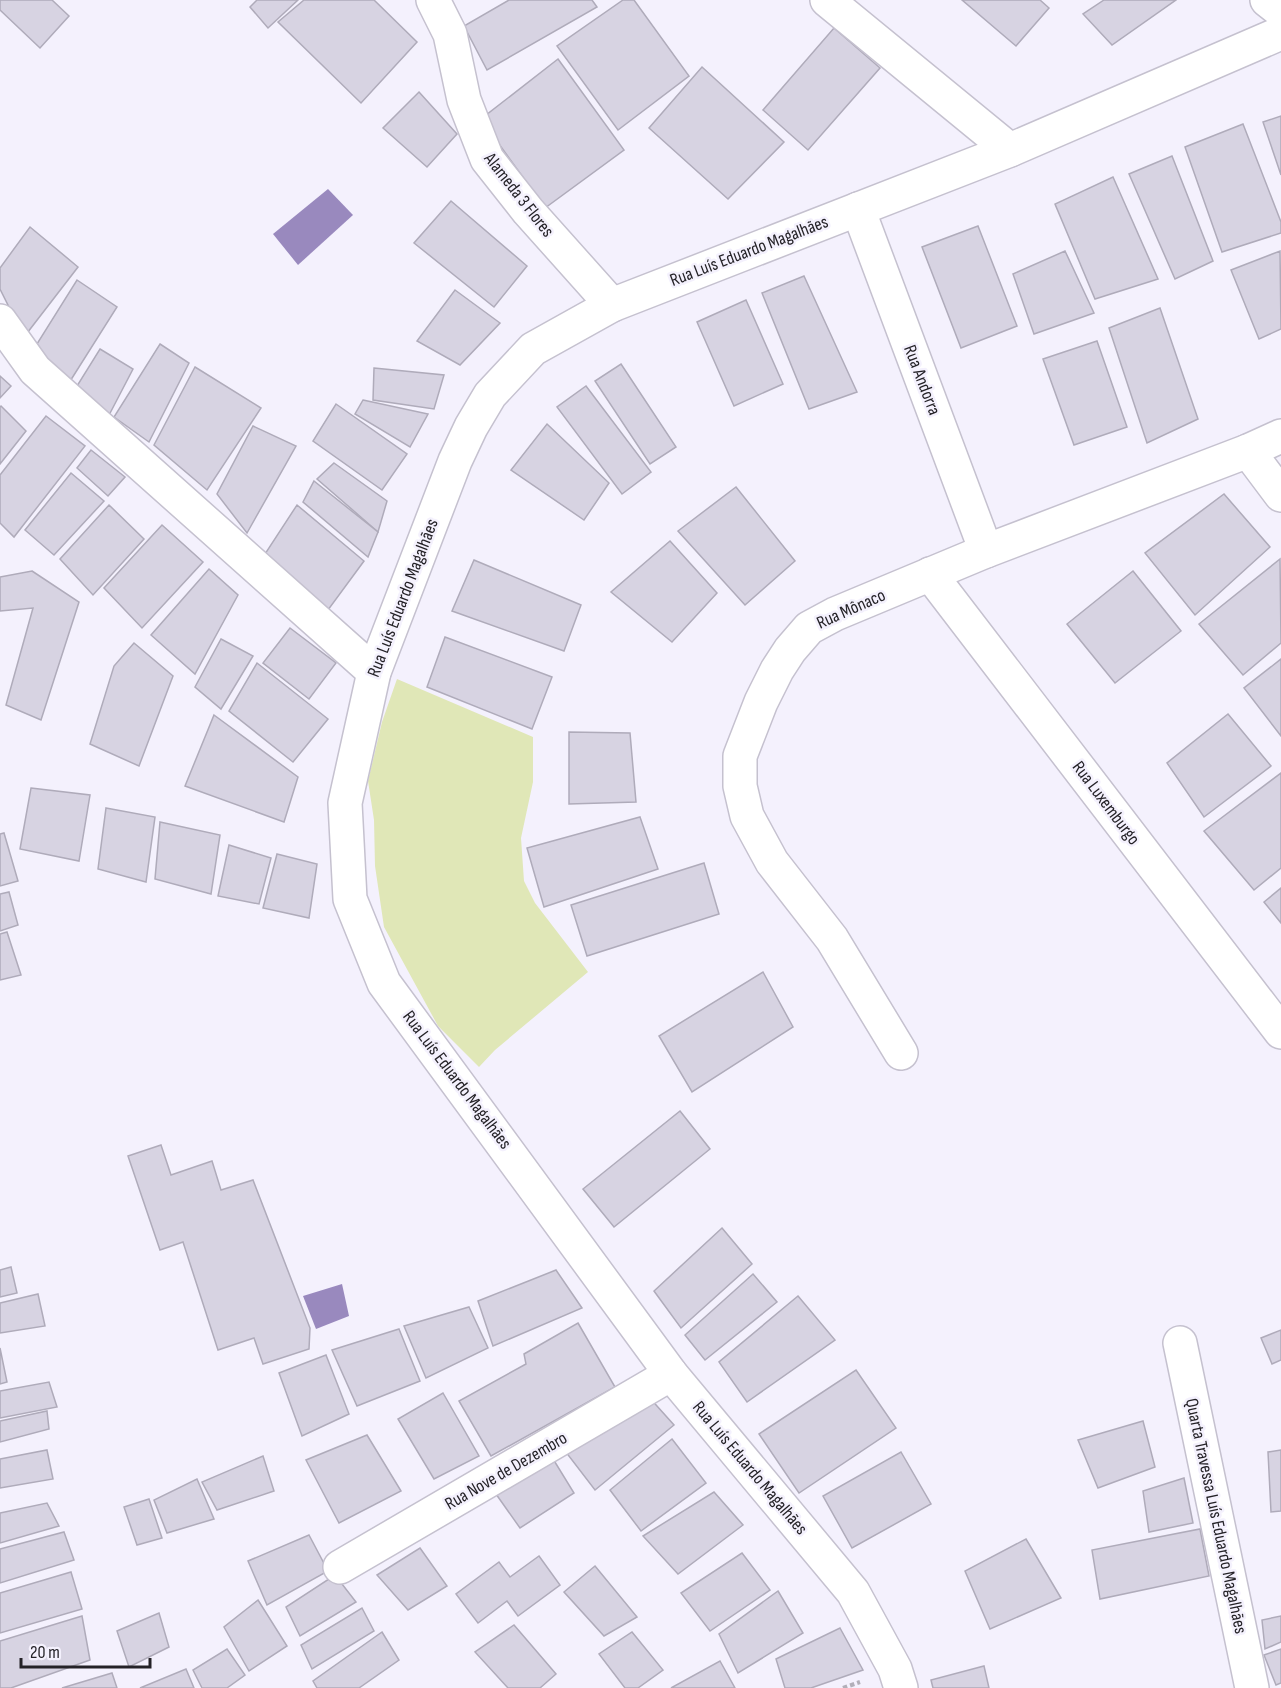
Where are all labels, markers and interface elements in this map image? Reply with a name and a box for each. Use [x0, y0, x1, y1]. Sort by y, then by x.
street label: Alameda 3 Flores [479, 148, 558, 241]
street label: Rua Luís Eduardo Magalhães [667, 211, 831, 291]
street label: Rua Andorra [899, 342, 945, 418]
street label: Rua Luís Eduardo Magalhães [363, 516, 443, 680]
street label: Rua Mônaco [813, 585, 889, 633]
street label: Rua Luxemburgo [1068, 757, 1144, 849]
street label: Rua Luís Eduardo Magalhães [398, 1007, 516, 1153]
street label: Quarta Travessa Luís Eduardo Magalhães [1181, 1396, 1251, 1636]
street label: Rua Luís Eduardo Magalhães [688, 1397, 812, 1539]
street label: Rua Nove de Dezembro [441, 1428, 571, 1514]
scale bar [21, 1631, 150, 1669]
text: 20 m [30, 1642, 60, 1663]

